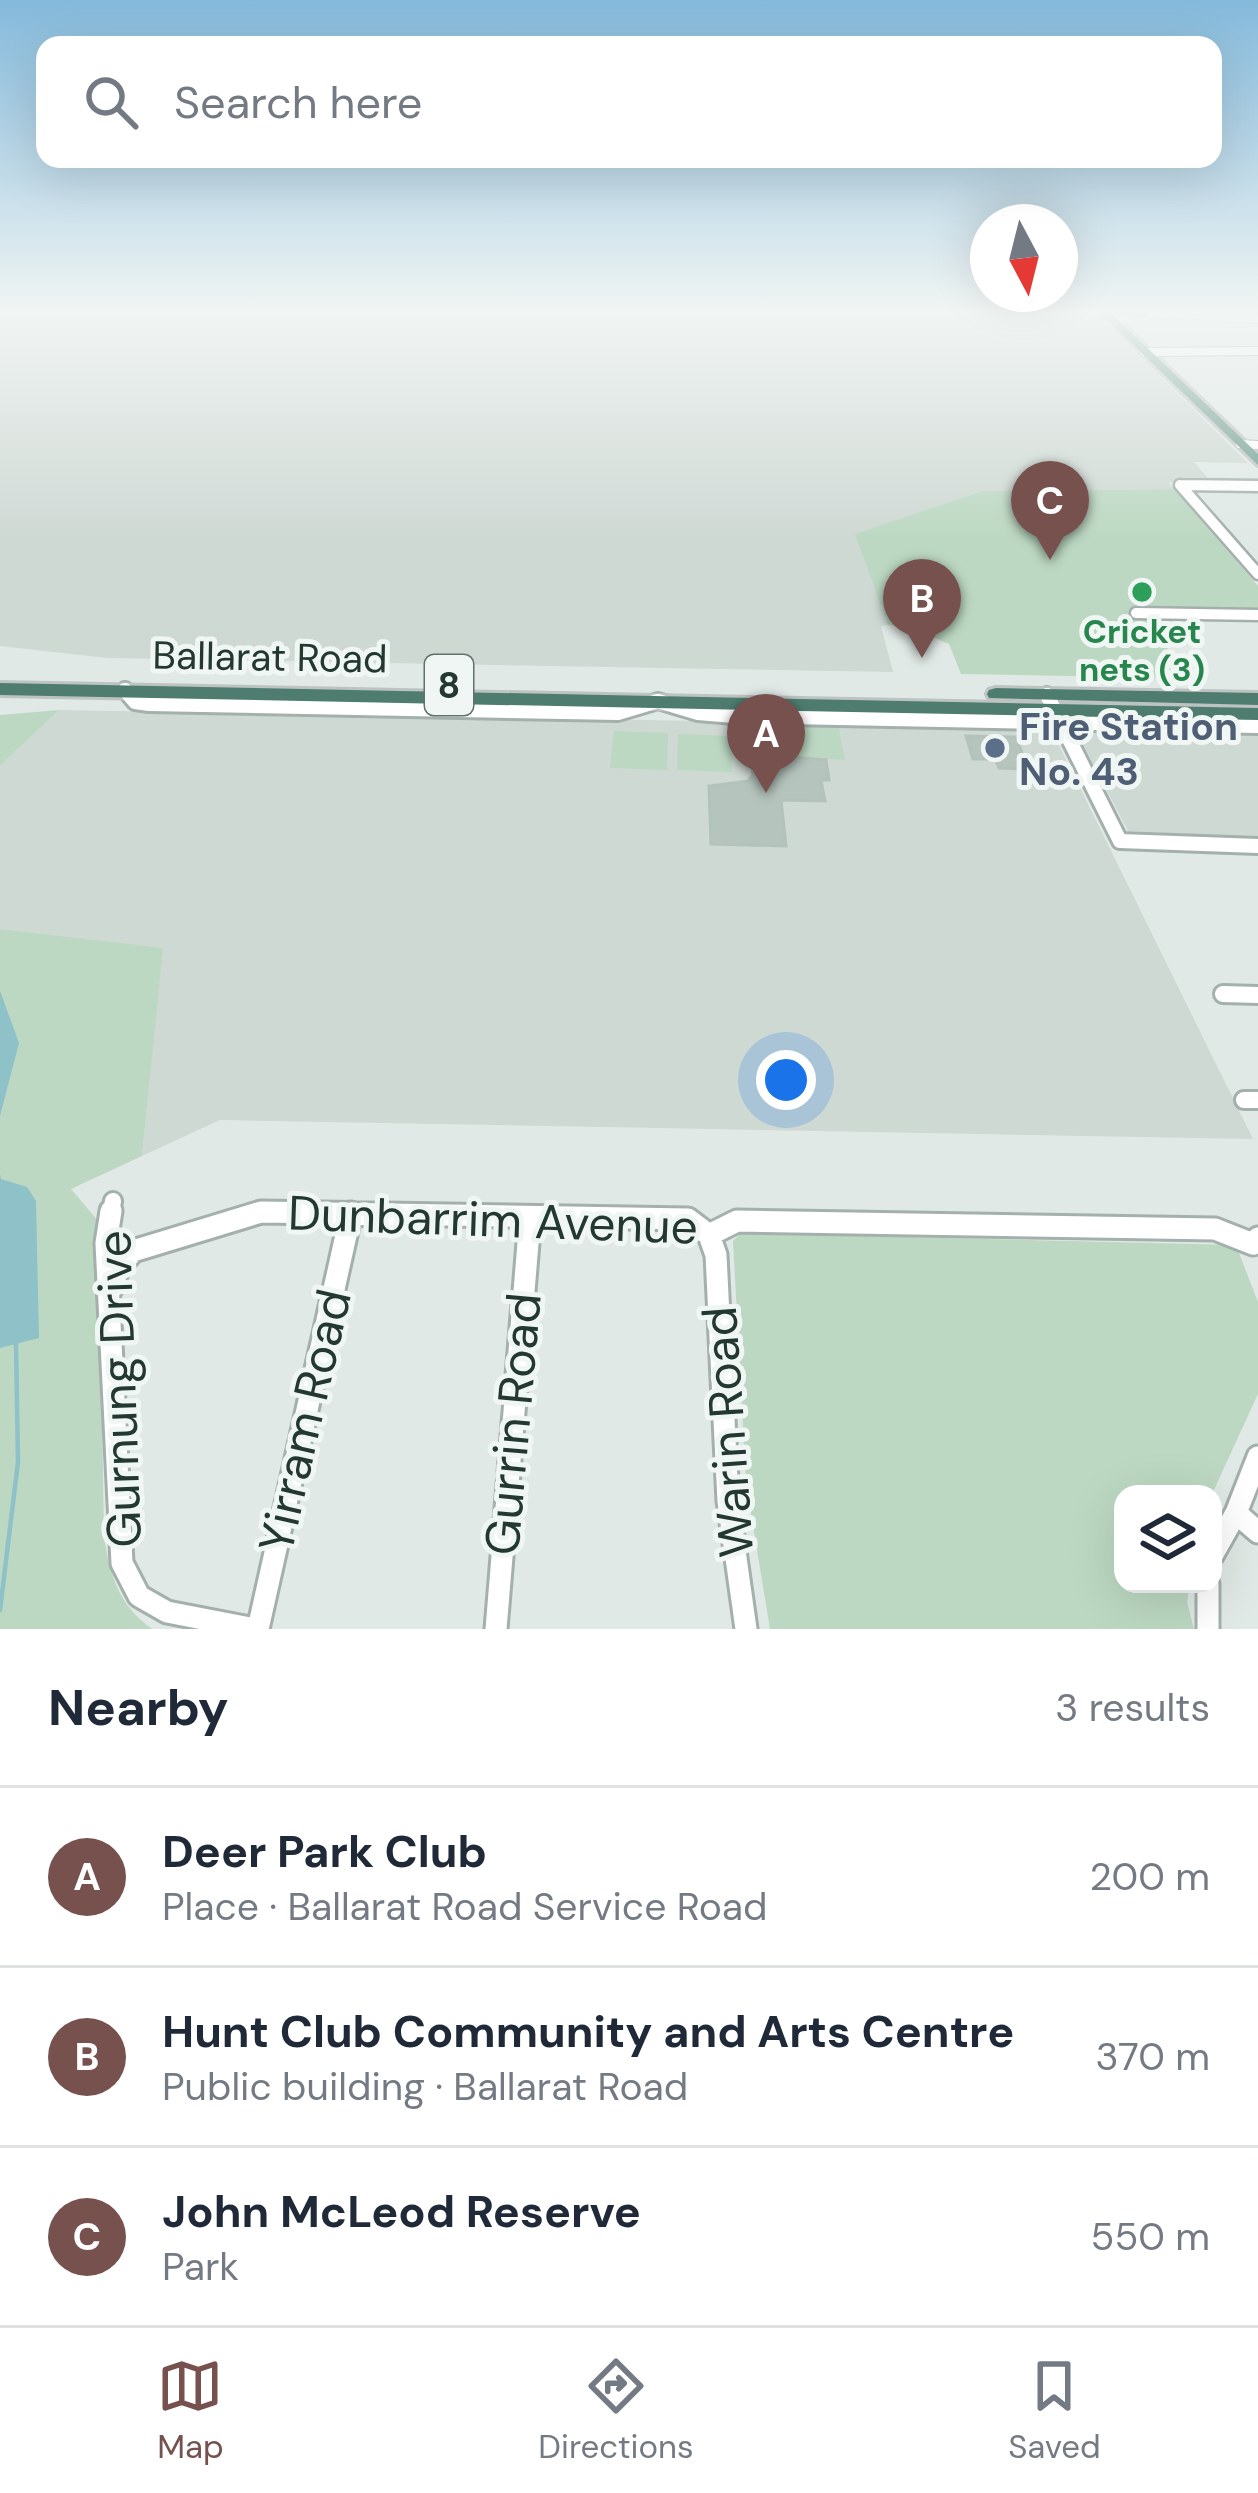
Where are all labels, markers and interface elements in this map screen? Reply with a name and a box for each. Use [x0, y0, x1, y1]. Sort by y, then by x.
search box [36, 36, 1222, 168]
icon: search [78, 69, 144, 135]
text: Search here [174, 73, 422, 132]
north arrow [970, 204, 1078, 312]
pin: C [1011, 461, 1089, 560]
pin: B [883, 559, 961, 658]
marker: Cricket nets (3) [1129, 579, 1155, 605]
place label: Cricket nets (3) [1079, 610, 1205, 691]
street label: Ballarat Road [152, 629, 388, 685]
road number: 8 [425, 655, 473, 715]
pin: A [727, 694, 805, 793]
place label: Fire Station No. 43 [1019, 701, 1238, 797]
marker: Fire Station No. 43 [982, 735, 1008, 761]
your location [756, 1050, 816, 1110]
street label: Dunbarrim Avenue [287, 1181, 699, 1259]
street label: Gurnung Drive [82, 1229, 156, 1549]
street label: Yirram Road [244, 1283, 366, 1559]
street label: Gurrin Road [470, 1290, 556, 1558]
street label: Warin Road [688, 1304, 768, 1560]
map controls [1114, 1485, 1222, 1593]
button: layers [1114, 1485, 1222, 1593]
text: Nearby [48, 1674, 229, 1741]
text: 3 results [1055, 1682, 1210, 1733]
text: Deer Park Club [162, 1822, 487, 1881]
text: A [73, 1851, 101, 1902]
text: 200 m [1089, 1851, 1210, 1902]
text: Place · Ballarat Road Service Road [162, 1881, 767, 1932]
text: Hunt Club Community and Arts Centre [162, 2002, 1014, 2061]
text: B [75, 2031, 99, 2082]
text: 370 m [1096, 2031, 1210, 2082]
text: Public building · Ballarat Road [162, 2061, 688, 2112]
text: John McLeod Reserve [162, 2182, 641, 2241]
text: C [73, 2211, 101, 2262]
text: 550 m [1091, 2211, 1210, 2262]
text: Park [162, 2241, 239, 2292]
tab: Map [157, 2353, 224, 2468]
tab: Directions [538, 2353, 694, 2468]
tab: Saved [1008, 2353, 1101, 2468]

